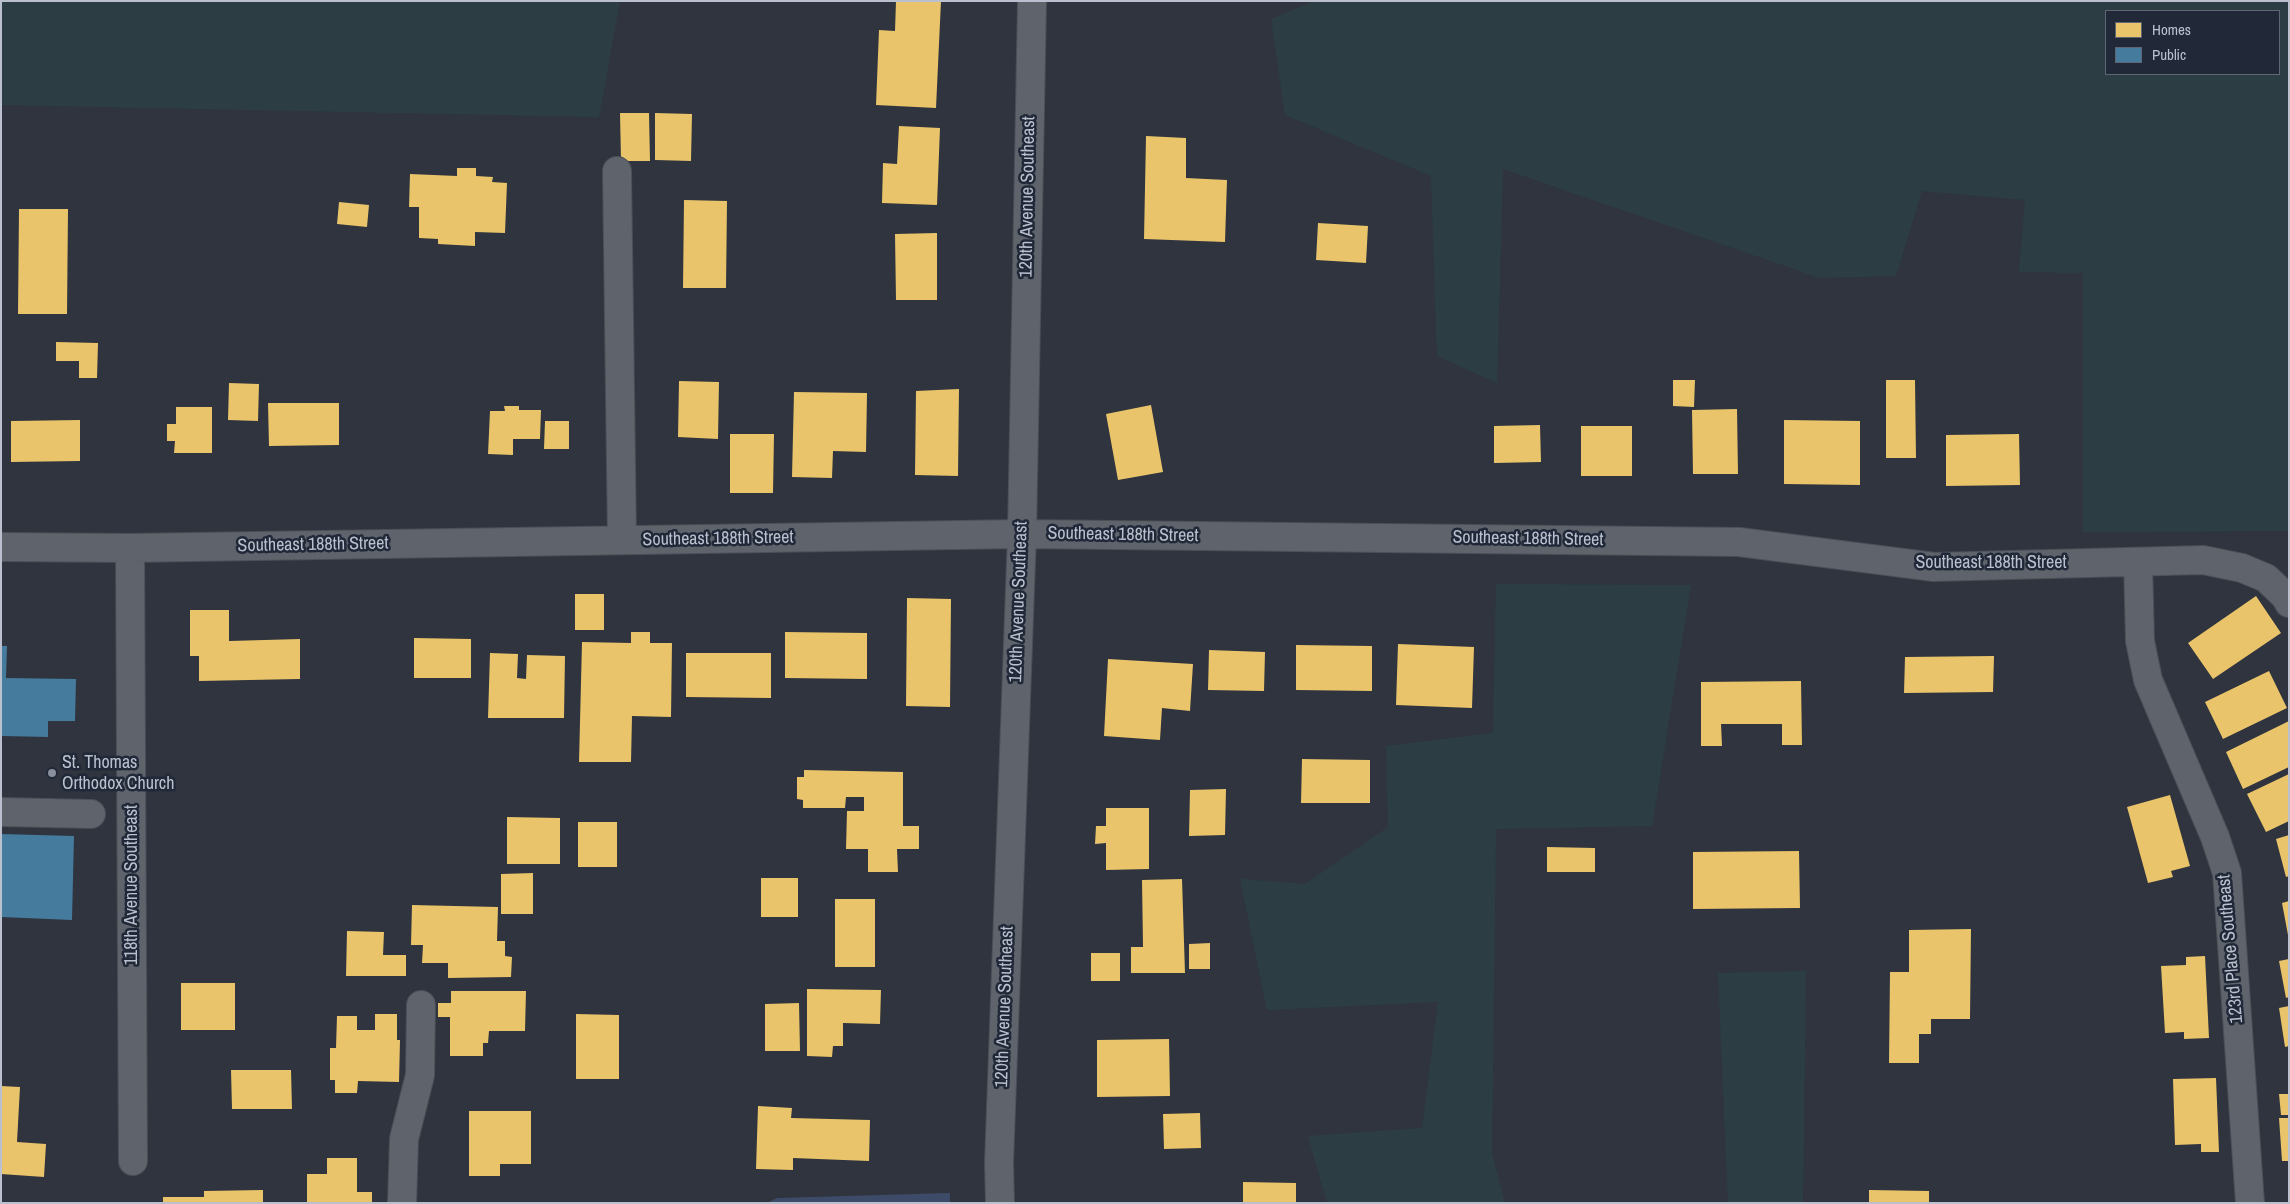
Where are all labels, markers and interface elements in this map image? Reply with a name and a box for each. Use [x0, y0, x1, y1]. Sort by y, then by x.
legend [2105, 10, 2280, 75]
text: Homes [2152, 19, 2191, 40]
text: Public [2152, 44, 2186, 65]
street label: 120th Avenue Southeast [1016, 116, 1040, 278]
street label: 120th Avenue Southeast [1005, 521, 1033, 683]
street label: Southeast 188th Street [1047, 523, 1199, 547]
street label: Southeast 188th Street [642, 527, 794, 551]
street label: Southeast 188th Street [1452, 527, 1604, 551]
street label: Southeast 188th Street [237, 533, 389, 557]
street label: Southeast 188th Street [1915, 552, 2067, 574]
place label: St. Thomas Orthodox Church [62, 752, 174, 794]
marker: St. Thomas Orthodox Church [46, 767, 58, 779]
street label: 118th Avenue Southeast [121, 805, 143, 965]
street label: 123rd Place Southeast [2214, 874, 2248, 1024]
street label: 120th Avenue Southeast [991, 926, 1019, 1088]

